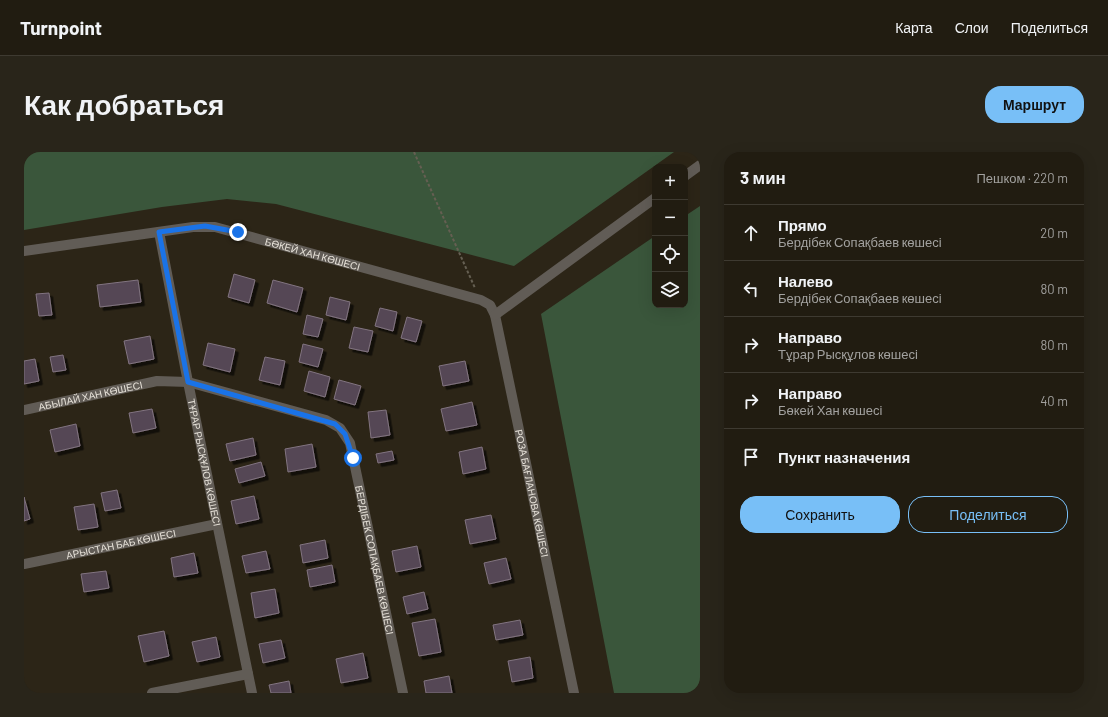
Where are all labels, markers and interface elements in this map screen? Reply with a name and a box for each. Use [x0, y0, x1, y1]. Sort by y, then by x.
text: Turnpoint [20, 16, 102, 39]
text: Карта [895, 19, 933, 36]
text: Слои [955, 19, 989, 36]
text: Поделиться [1011, 19, 1088, 36]
button: Маршрут [985, 86, 1084, 123]
text: Как добраться [24, 87, 224, 121]
map controls [652, 164, 688, 308]
button: + [652, 164, 688, 200]
text: 3 мин [740, 167, 786, 187]
text: Пешком · 220 m [976, 170, 1068, 186]
button: − [652, 200, 688, 236]
text: Прямо [778, 216, 827, 234]
icon: ahead [740, 222, 762, 244]
route end [229, 223, 247, 241]
text: 20 m [1040, 225, 1068, 241]
text: Бердібек Сопақбаев көшесі [778, 234, 942, 250]
street label: БӨКЕЙ ХАН КӨШЕСІ [264, 235, 362, 273]
button: locate [652, 236, 688, 272]
button: layers [652, 272, 688, 308]
text: Налево [778, 272, 833, 290]
icon: left [740, 278, 762, 300]
text: 80 m [1041, 281, 1068, 297]
text: Бердібек Сопақбаев көшесі [778, 290, 942, 306]
text: Направо [778, 328, 842, 346]
icon: right [740, 334, 762, 356]
text: 80 m [1041, 337, 1068, 353]
text: Тұрар Рысқұлов көшесі [778, 346, 918, 362]
street label: АБЫЛАЙ ХАН КӨШЕСІ [37, 378, 144, 413]
text: Направо [778, 384, 842, 402]
icon: right [740, 390, 762, 412]
text: 40 m [1040, 393, 1068, 409]
street label: ТҰРАР РЫСҚҰЛОВ КӨШЕСІ [186, 398, 224, 527]
text: Бөкей Хан көшесі [778, 402, 882, 418]
street label: РОЗА БАҒЛАНОВА КӨШЕСІ [513, 428, 551, 558]
icon: arrive [740, 446, 762, 468]
text: Пункт назначения [778, 448, 910, 466]
route start [344, 449, 362, 467]
street label: БЕРДІБЕК СОПАҚБАЕВ КӨШЕСІ [353, 484, 396, 636]
button: Сохранить [740, 496, 900, 533]
button: Поделиться [908, 496, 1068, 533]
street label: АРЫСТАН БАБ КӨШЕСІ [65, 527, 177, 561]

